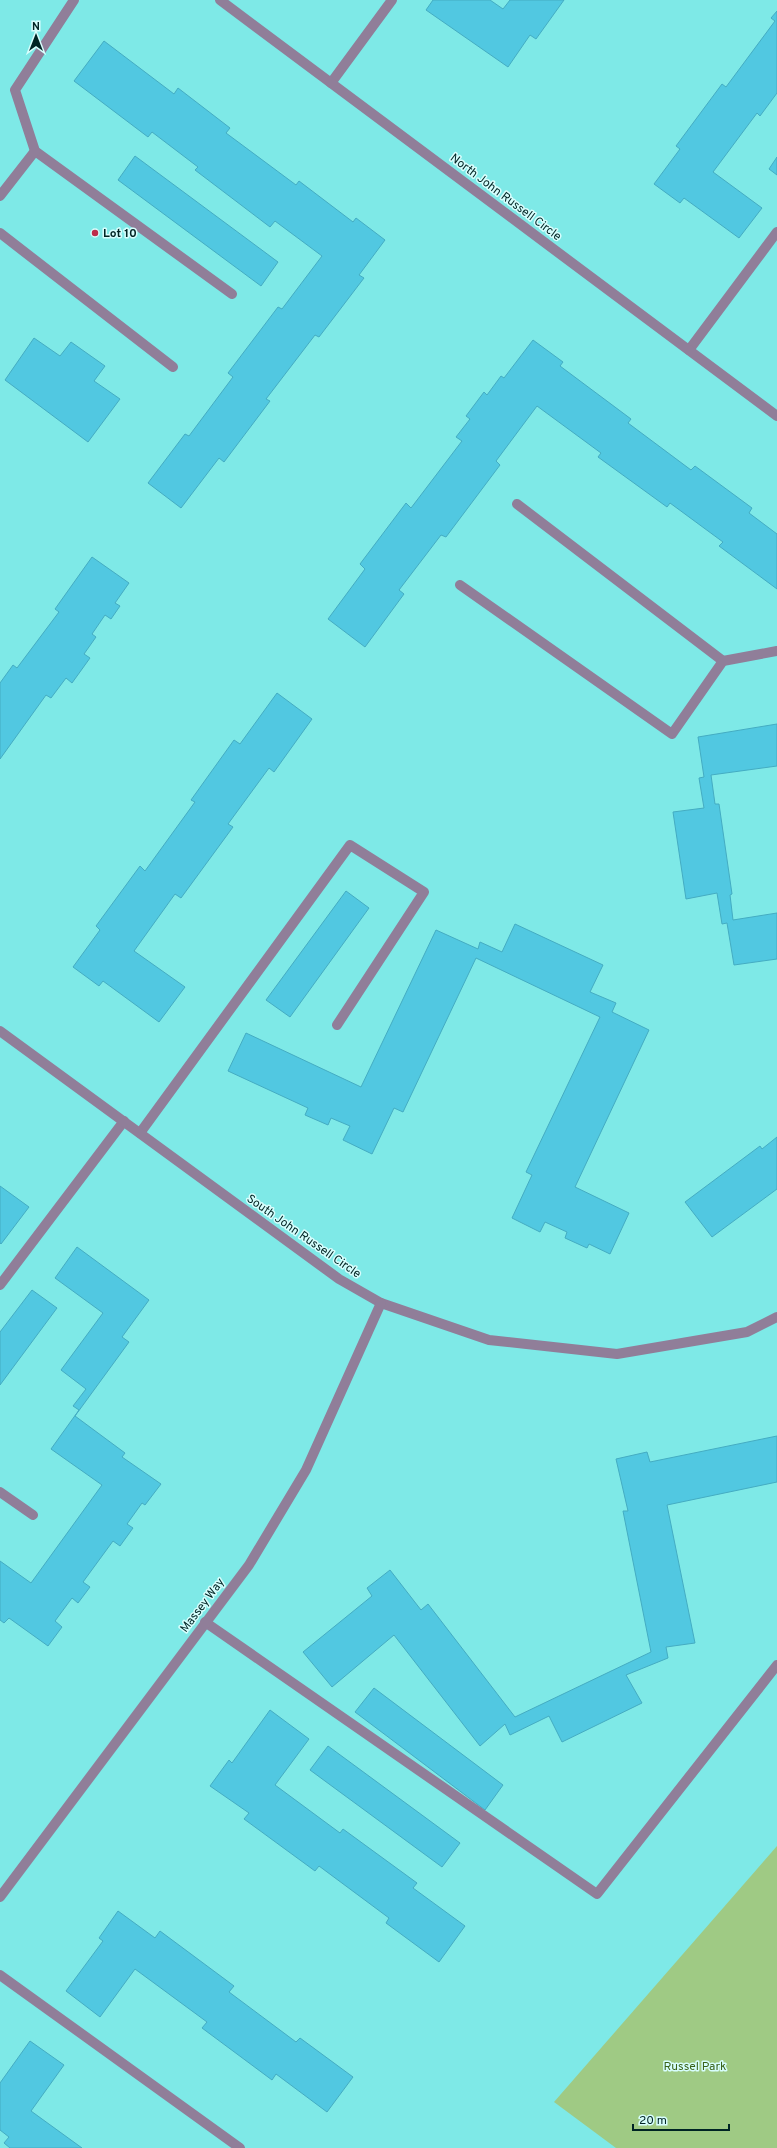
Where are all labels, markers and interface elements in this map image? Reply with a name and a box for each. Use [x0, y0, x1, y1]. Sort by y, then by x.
north arrow [16, 16, 56, 56]
text: N [32, 20, 40, 34]
street label: North John Russell Circle [446, 151, 564, 245]
place label: Lot 10 [103, 226, 137, 242]
marker: Lot 10 [90, 228, 100, 238]
street label: South John Russell Circle [243, 1191, 364, 1282]
street label: Massey Way [177, 1575, 229, 1636]
park label: Russel Park [664, 2059, 726, 2075]
scale bar [633, 2106, 729, 2132]
text: 20 m [639, 2113, 667, 2129]

